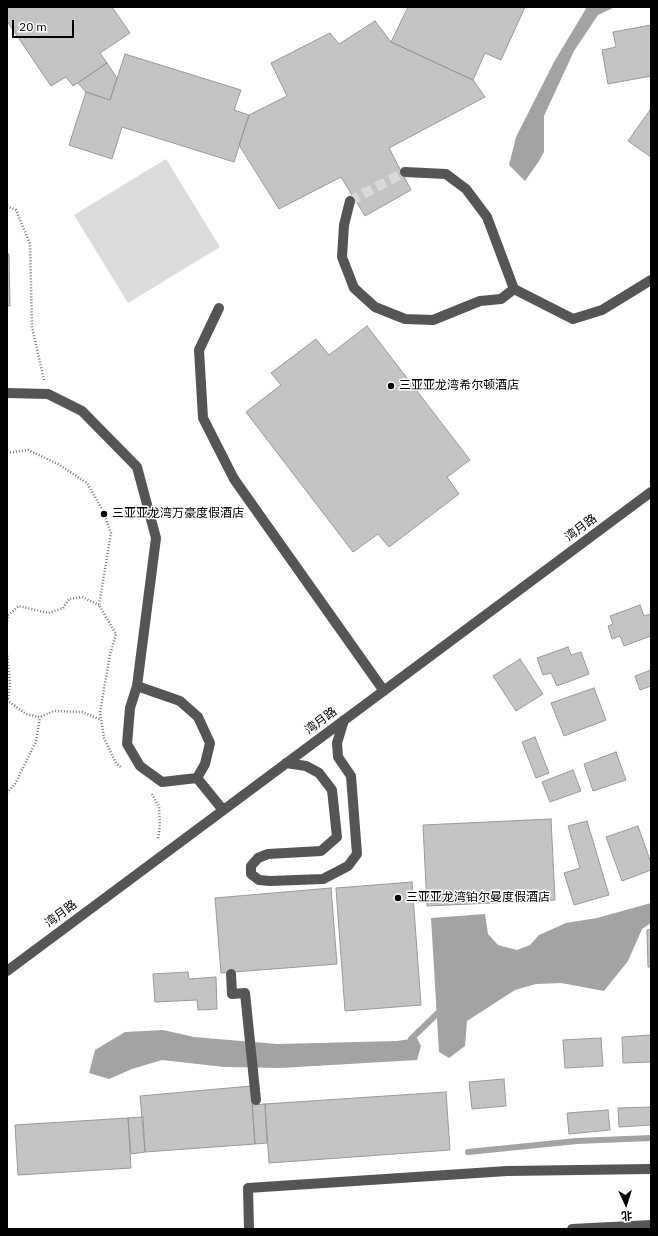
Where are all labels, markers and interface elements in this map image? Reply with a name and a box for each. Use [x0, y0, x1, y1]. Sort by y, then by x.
scale bar [14, 12, 76, 38]
text: 20 m [19, 19, 47, 34]
place label: 三亚亚龙湾希尔顿酒店 [399, 379, 519, 393]
marker: 三亚亚龙湾希尔顿酒店 [386, 381, 396, 391]
place label: 三亚亚龙湾万豪度假酒店 [112, 507, 244, 521]
marker: 三亚亚龙湾万豪度假酒店 [99, 509, 109, 519]
street label: 湾月路 [562, 511, 600, 545]
street label: 湾月路 [302, 704, 340, 738]
place label: 三亚亚龙湾铂尔曼度假酒店 [406, 891, 550, 905]
marker: 三亚亚龙湾铂尔曼度假酒店 [393, 893, 403, 903]
street label: 湾月路 [42, 897, 80, 931]
north arrow [606, 1184, 646, 1224]
text: 北 [621, 1209, 633, 1223]

